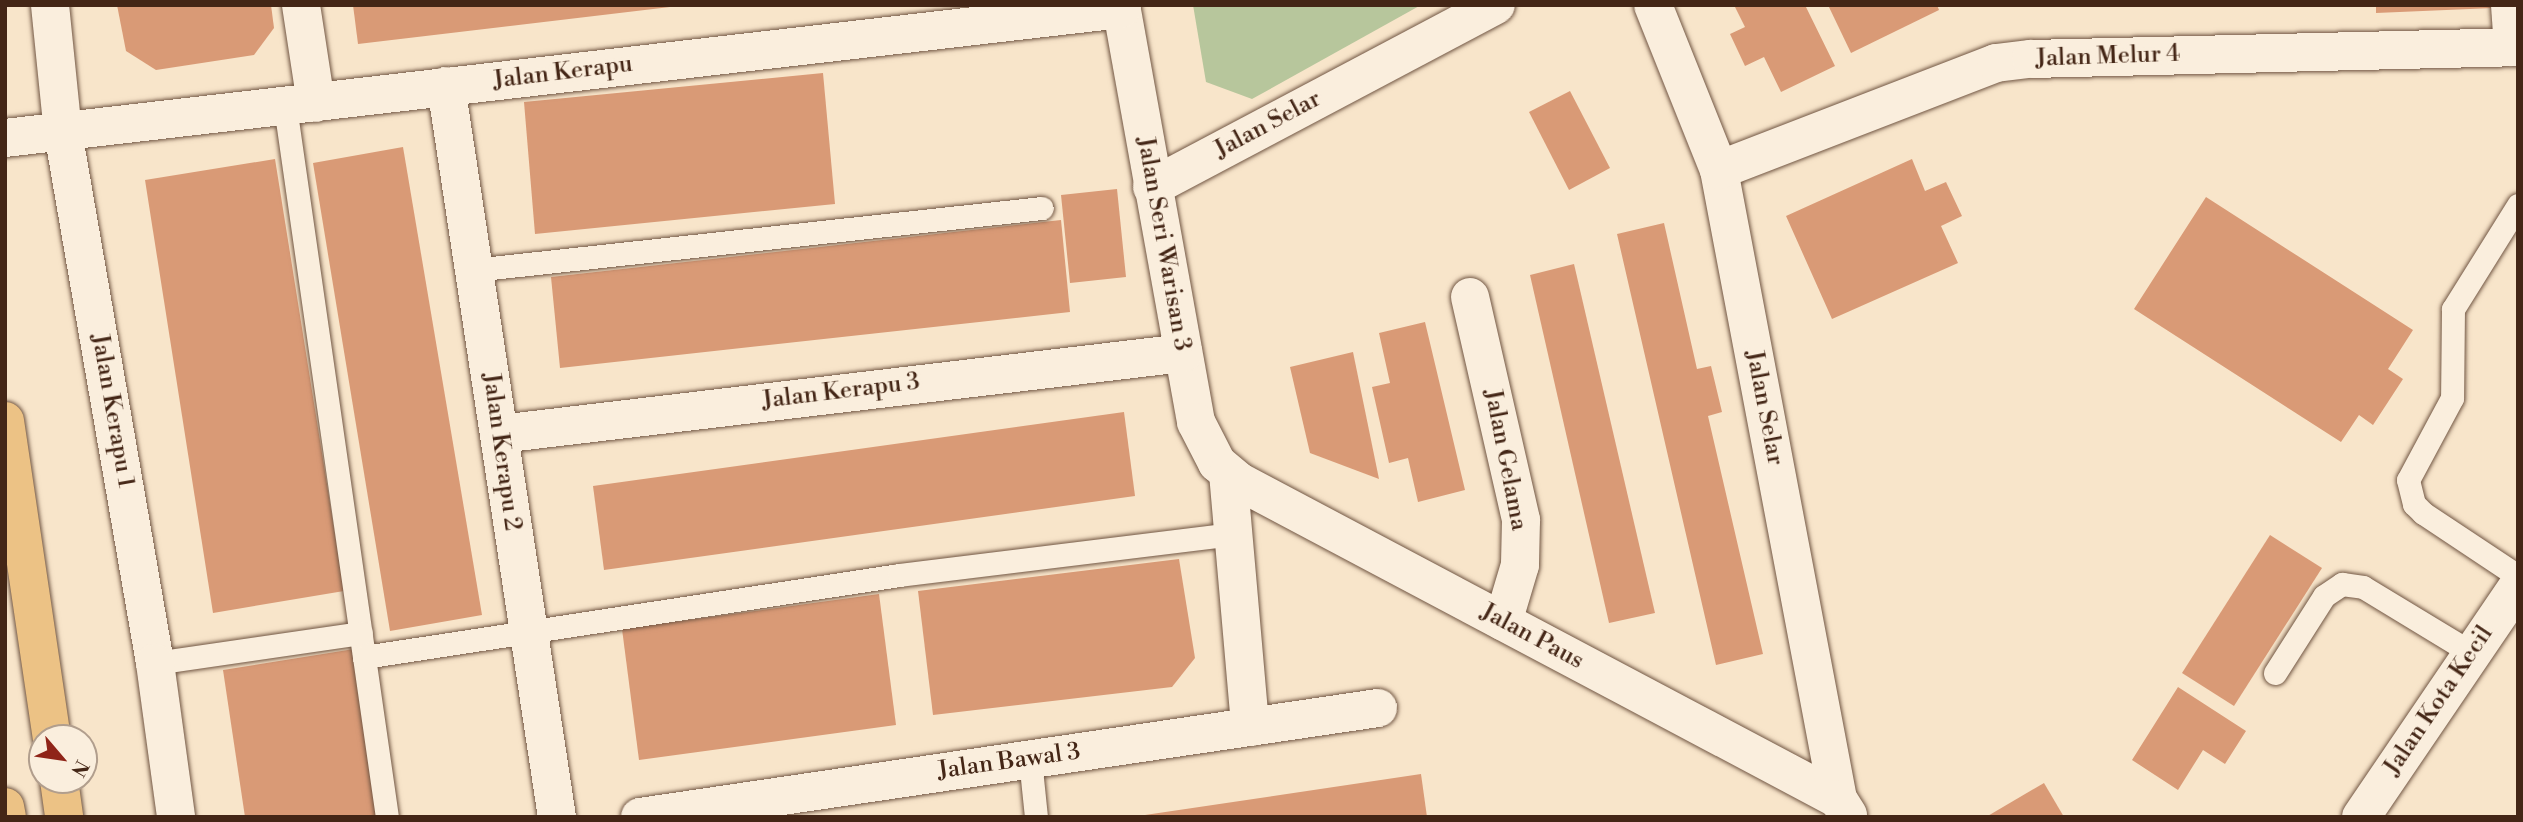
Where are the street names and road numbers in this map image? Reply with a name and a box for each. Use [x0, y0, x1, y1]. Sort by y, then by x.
street label: Jalan Melur 4 [2035, 40, 2181, 74]
street label: Jalan Kerapu [492, 50, 634, 96]
street label: Jalan Selar [1210, 85, 1326, 165]
street label: Jalan Seri Warisan 3 [1130, 135, 1196, 353]
street label: Jalan Kerapu 1 [84, 332, 140, 490]
street label: Jalan Selar [1739, 348, 1789, 468]
street label: Jalan Kerapu 3 [761, 368, 921, 416]
street label: Jalan Kerapu 2 [476, 371, 526, 533]
street label: Jalan Gelama [1477, 387, 1533, 533]
street label: Jalan Paus [1476, 598, 1588, 676]
street label: Jalan Kota Kecil [2378, 621, 2500, 781]
street label: Jalan Bawal 3 [936, 738, 1082, 786]

